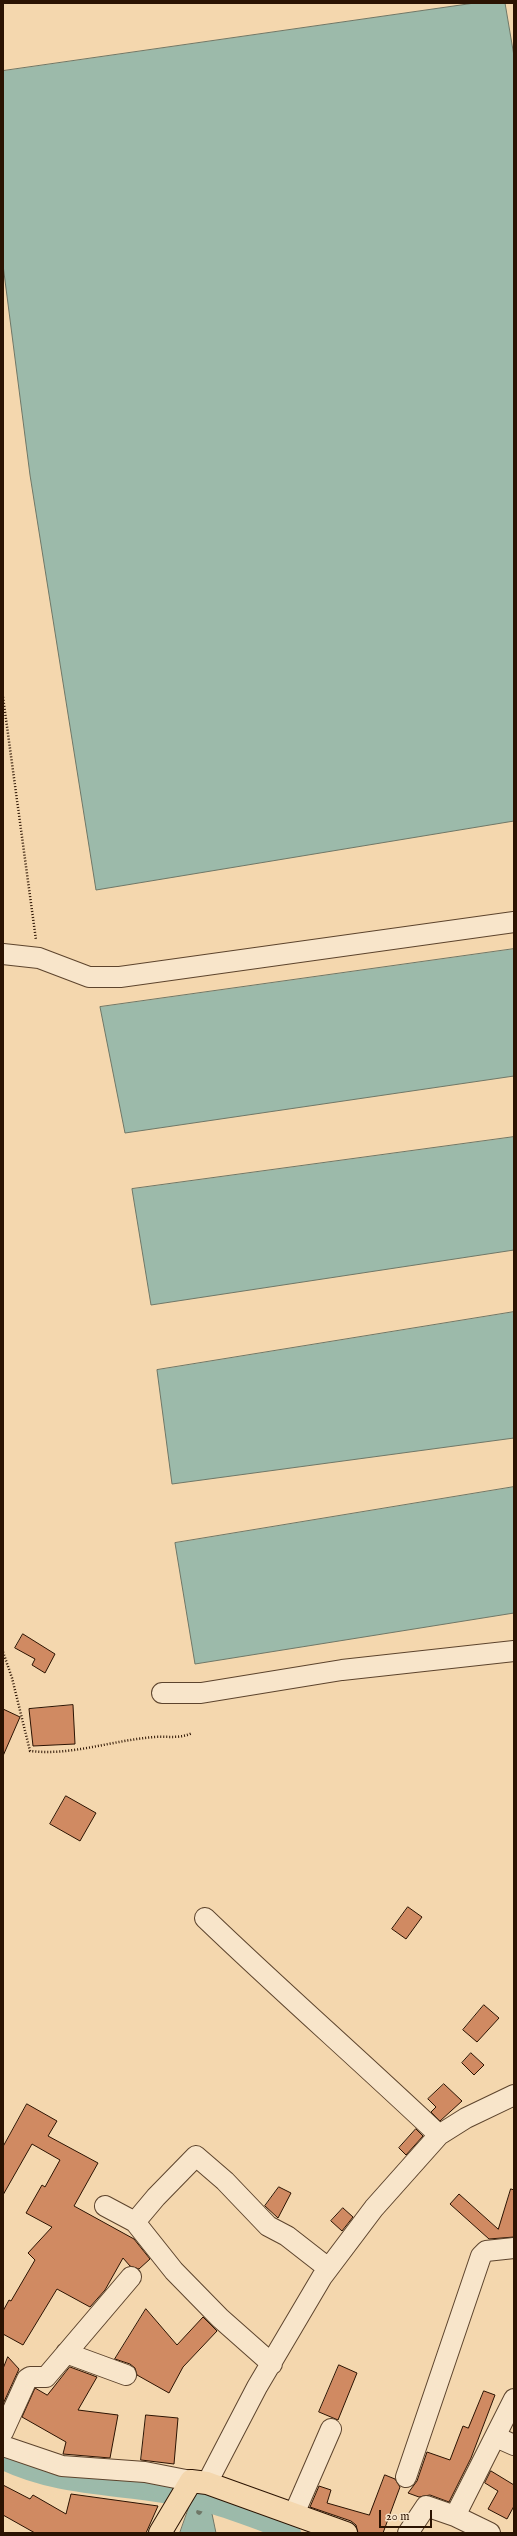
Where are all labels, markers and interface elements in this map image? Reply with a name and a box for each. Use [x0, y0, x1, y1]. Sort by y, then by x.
scale bar [381, 2502, 434, 2528]
text: 20 m [386, 2509, 409, 2524]

